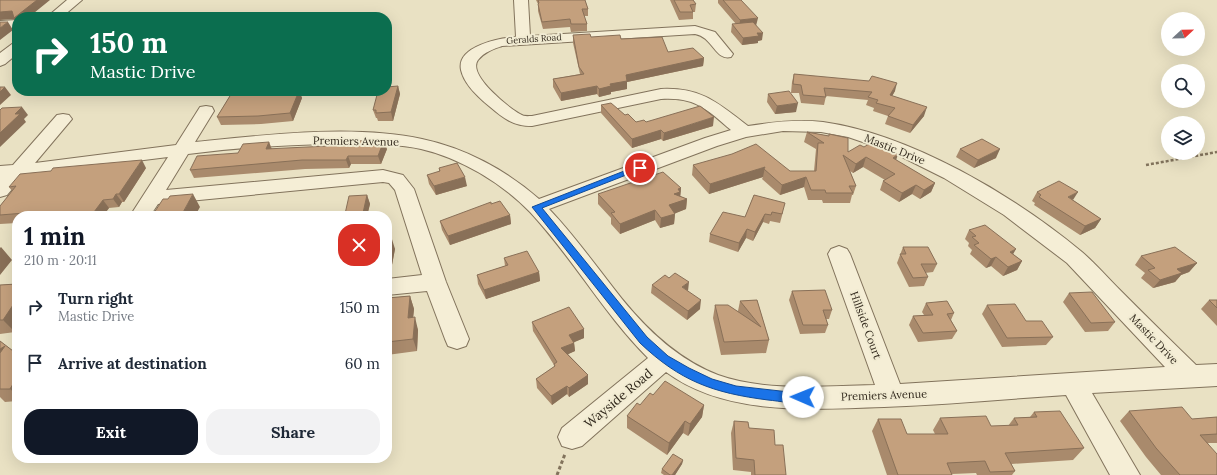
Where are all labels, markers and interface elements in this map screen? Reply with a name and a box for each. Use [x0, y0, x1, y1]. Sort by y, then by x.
north arrow [1161, 12, 1205, 56]
map controls [1161, 12, 1205, 160]
text: 150 m [90, 25, 167, 61]
icon: right [24, 28, 76, 80]
street label: Geralds Road [506, 31, 563, 46]
text: Mastic Drive [90, 60, 196, 83]
button: search [1161, 64, 1205, 108]
button: layers [1161, 116, 1205, 160]
street label: Mastic Drive [862, 130, 928, 168]
street label: Premiers Avenue [313, 133, 399, 149]
pin [623, 151, 657, 185]
icon: arrive [629, 157, 651, 179]
text: 1 min [24, 221, 85, 252]
button: close [338, 224, 380, 266]
text: 210 m · 20:11 [24, 252, 97, 269]
text: Turn right [58, 289, 134, 308]
street label: Hillside Court [847, 289, 885, 361]
icon: right [24, 296, 46, 318]
text: 150 m [340, 298, 380, 317]
text: Mastic Drive [58, 308, 134, 325]
street label: Mastic Drive [1127, 311, 1181, 367]
icon: arrive [24, 352, 46, 374]
text: Arrive at destination [58, 354, 207, 373]
text: 60 m [345, 354, 380, 373]
street label: Wayside Road [581, 365, 656, 432]
position arrow [782, 376, 824, 418]
street label: Premiers Avenue [841, 386, 927, 404]
button: Exit [24, 409, 198, 455]
button: Share [206, 409, 380, 455]

